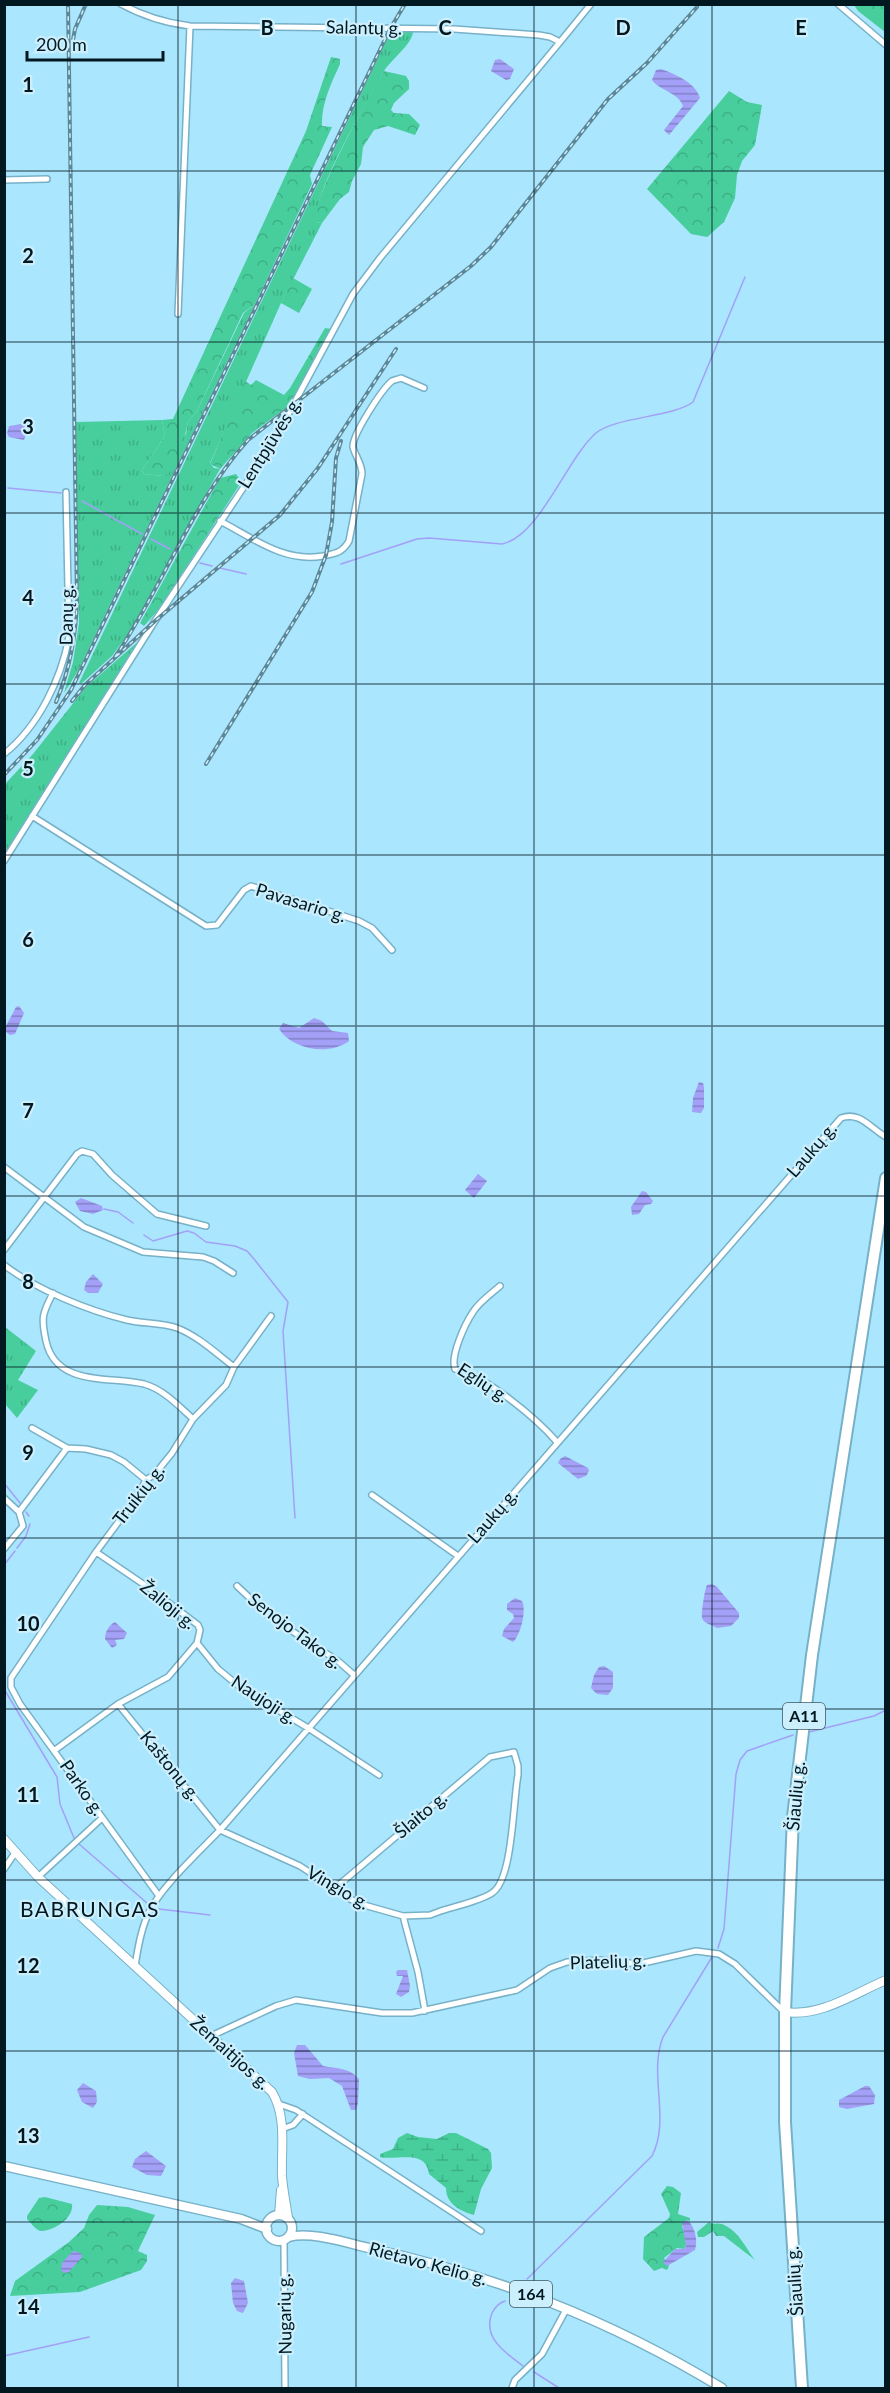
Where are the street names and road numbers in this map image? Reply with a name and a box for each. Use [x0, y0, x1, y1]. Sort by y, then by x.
street label: Salantų g. [326, 15, 402, 39]
street label: Lentpjūvės g. [232, 393, 306, 492]
street label: Danų g. [54, 584, 78, 646]
street label: Pavasario g. [253, 878, 349, 926]
street label: Laukų g. [781, 1117, 841, 1181]
street label: Eglių g. [454, 1358, 513, 1407]
street label: Truikių g. [108, 1460, 169, 1529]
street label: Laukų g. [462, 1483, 522, 1547]
street label: Žalioji g. [136, 1575, 201, 1633]
street label: Senojo Tako g. [244, 1588, 347, 1673]
street label: Naujoji g. [228, 1670, 302, 1728]
road number: A11 [783, 1703, 825, 1729]
street label: Kaštonų g. [136, 1726, 206, 1805]
street label: Parko g. [56, 1755, 110, 1820]
street label: Šiaulių g. [781, 1760, 809, 1832]
street label: Šlaito g. [390, 1786, 451, 1843]
street label: Vingio g. [303, 1860, 374, 1914]
street label: Platelių g. [569, 1949, 647, 1973]
street label: Žemaitijos g. [186, 2011, 275, 2094]
street label: Rietavo Kelio g. [367, 2237, 490, 2289]
street label: Šiaulių g. [781, 2245, 807, 2317]
street label: Nugarių g. [272, 2273, 296, 2355]
road number: 164 [510, 2281, 552, 2307]

